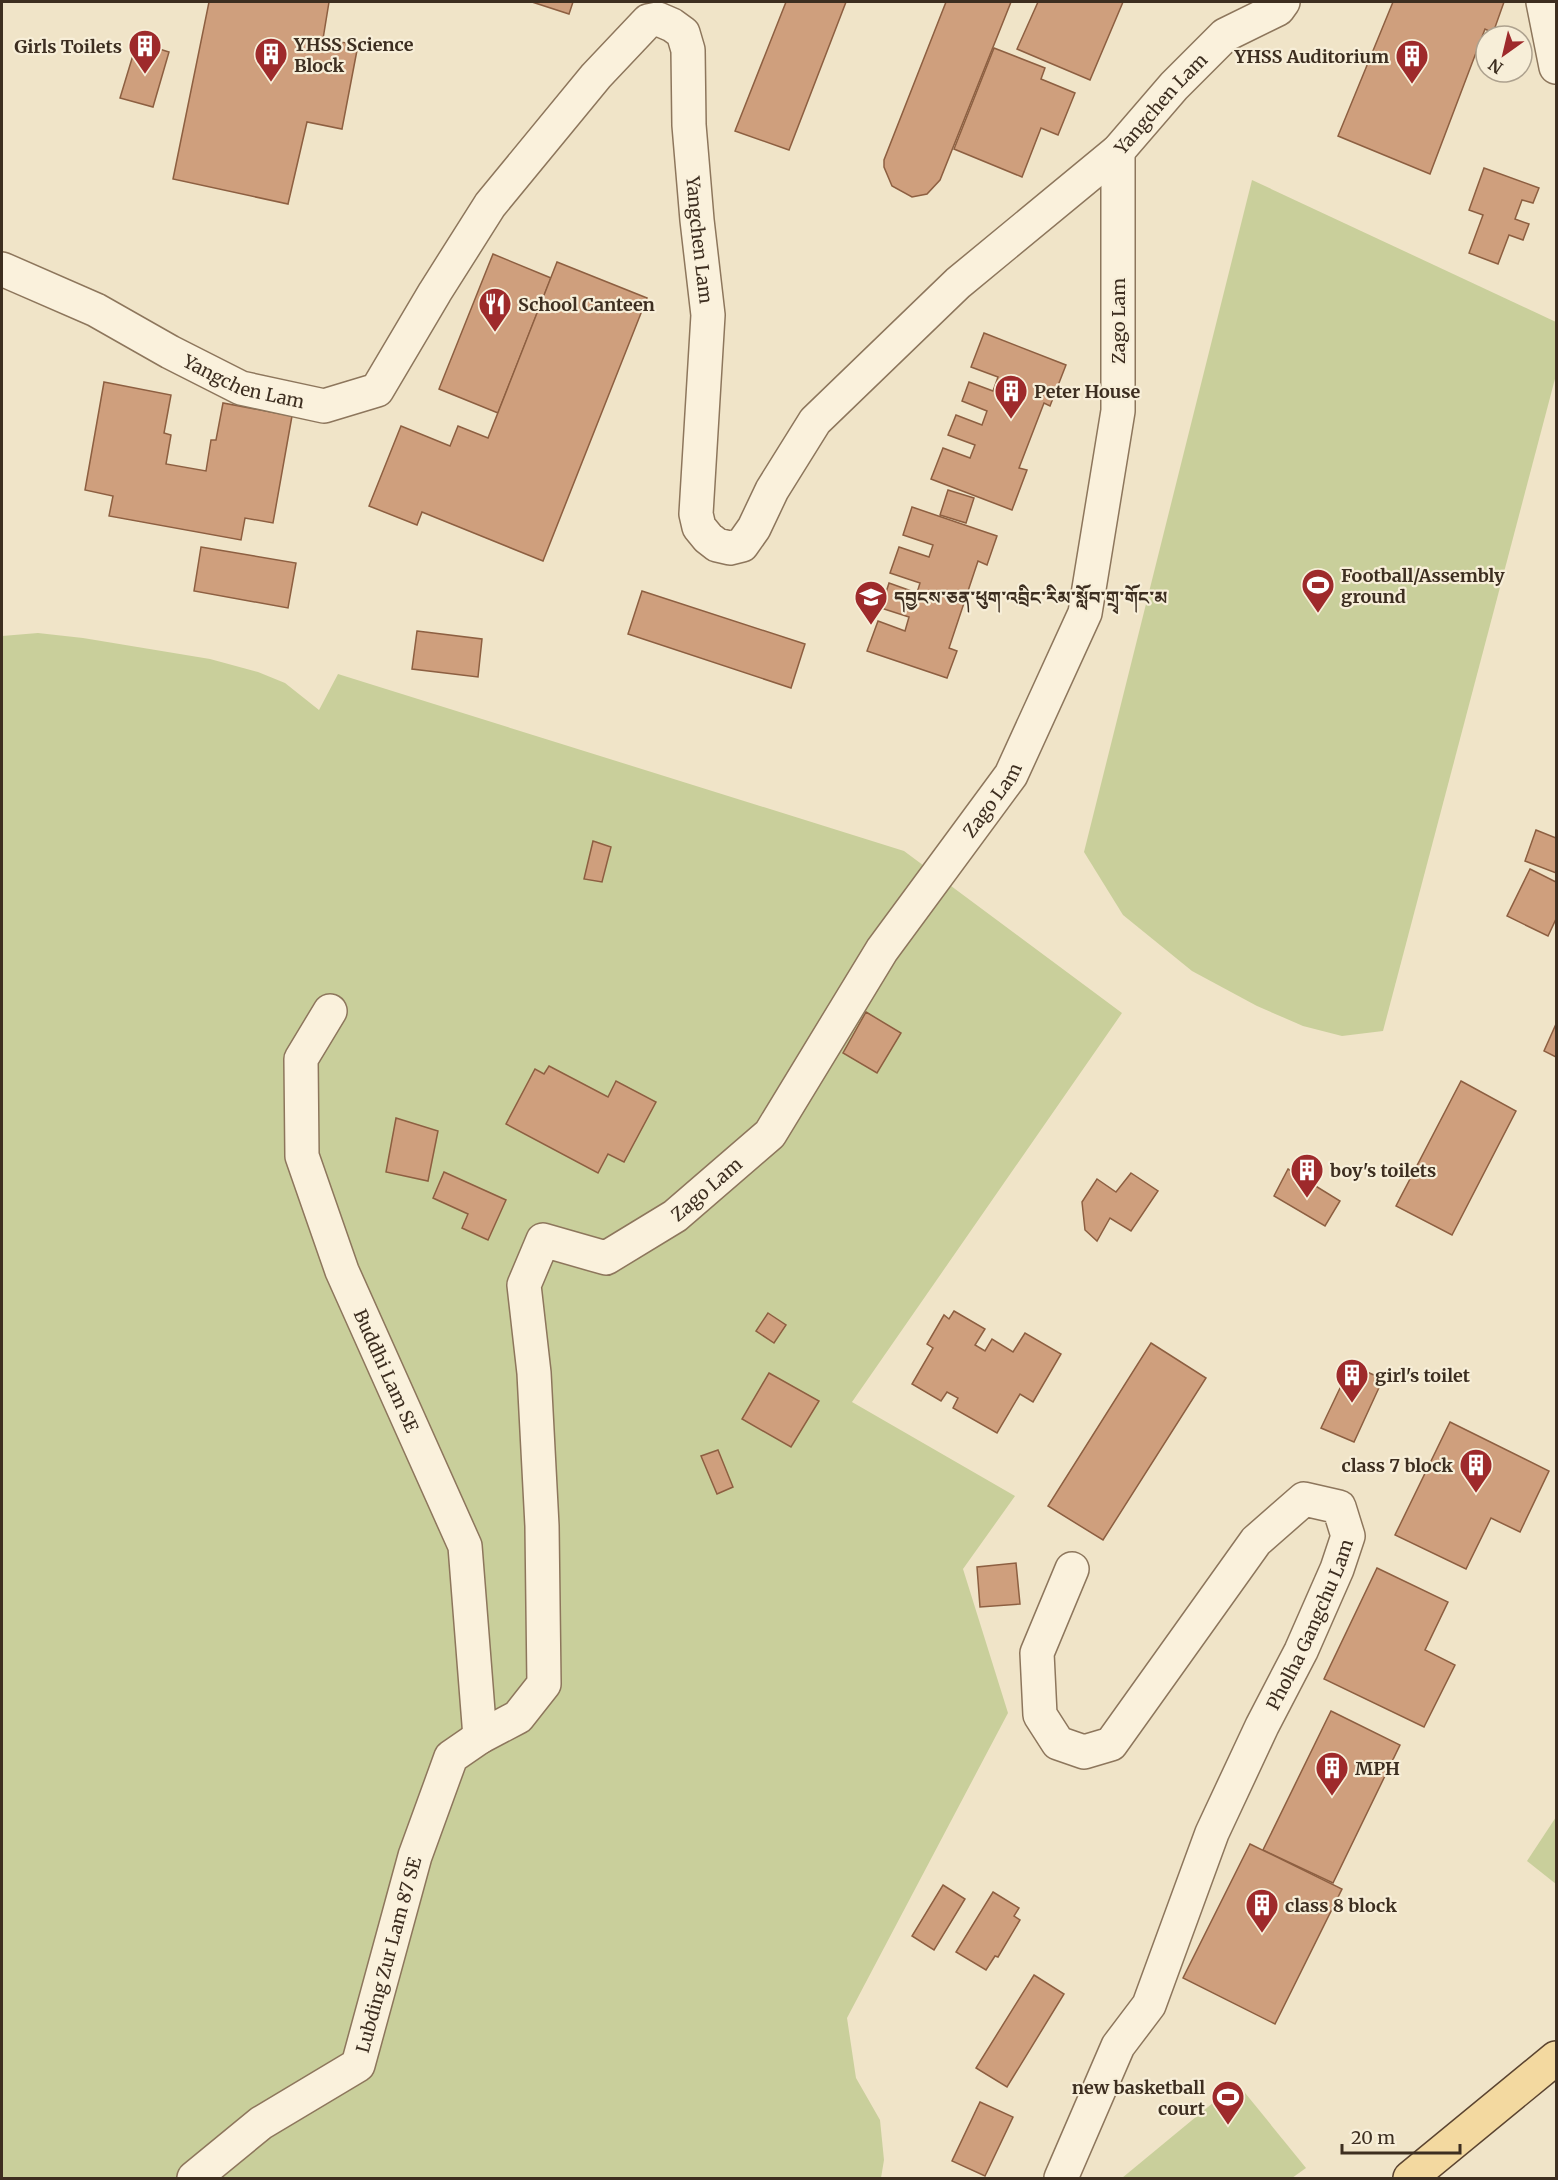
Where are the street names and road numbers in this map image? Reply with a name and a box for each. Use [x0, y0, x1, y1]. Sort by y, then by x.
street label: Yangchen Lam [1109, 48, 1212, 159]
street label: Yangchen Lam [682, 174, 718, 305]
street label: Zago Lam [1107, 278, 1130, 364]
street label: Yangchen Lam [178, 349, 307, 413]
street label: Zago Lam [958, 759, 1027, 842]
street label: Zago Lam [666, 1152, 746, 1226]
street label: Buddhi Lam SE [349, 1305, 424, 1436]
street label: Pholha Gangchu Lam [1261, 1536, 1358, 1714]
street label: Lubding Zur Lam 87 SE [350, 1854, 426, 2055]

